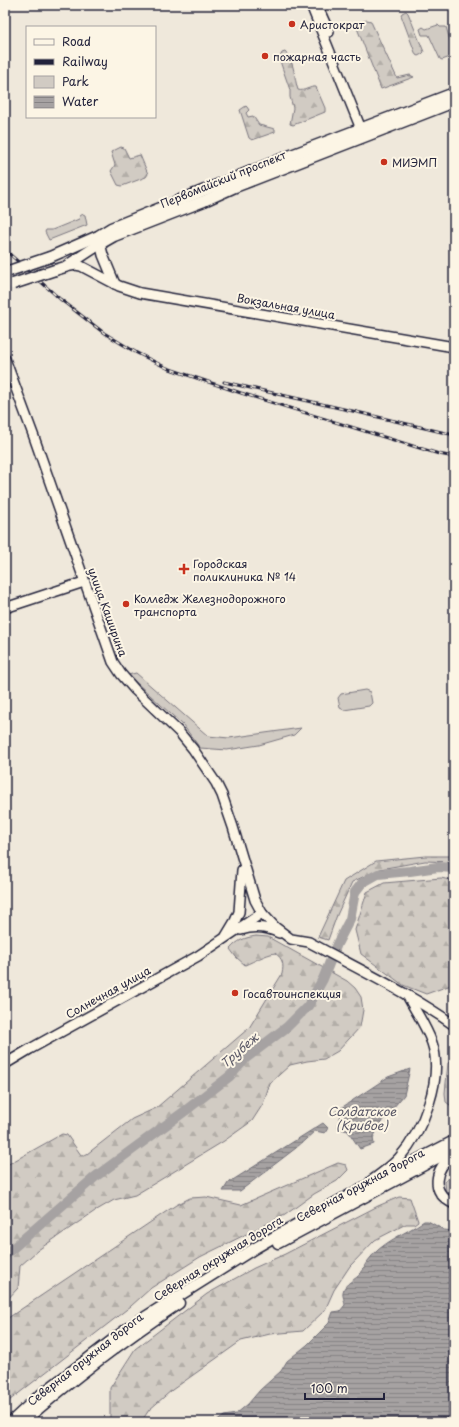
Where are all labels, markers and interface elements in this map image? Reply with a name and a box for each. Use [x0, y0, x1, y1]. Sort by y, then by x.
place label: Аристократ [300, 16, 365, 33]
marker: Аристократ [287, 19, 297, 29]
legend [26, 26, 156, 118]
text: Road [62, 32, 91, 50]
place label: пожарная часть [273, 48, 361, 65]
marker: пожарная часть [260, 51, 270, 61]
text: Railway [62, 52, 108, 70]
text: Park [62, 72, 89, 90]
text: Water [62, 92, 99, 110]
street label: Первомайский проспект [158, 146, 289, 212]
place label: МИЭМП [392, 154, 437, 171]
marker: МИЭМП [379, 157, 389, 167]
street label: Вокзальная улица [235, 289, 337, 323]
place label: Городская поликлиника № 14 [193, 555, 296, 585]
marker: Городская поликлиника № 14 [178, 563, 190, 575]
street label: улица Каширина [84, 565, 132, 659]
place label: Колледж Железнодорожного транспорта [134, 590, 286, 620]
marker: Колледж Железнодорожного транспорта [121, 599, 131, 609]
street label: Солнечная улица [62, 962, 154, 1022]
place label: Госавтоинспекция [243, 985, 341, 1002]
marker: Госавтоинспекция [230, 988, 240, 998]
water label: Трубеж [216, 1027, 263, 1072]
water label: Солдатское (Кривое) [328, 1102, 397, 1134]
street label: Северная оружная дорога [293, 1144, 427, 1226]
street label: Северная окружная дорога [150, 1211, 286, 1305]
street label: Северная оружная дорога [23, 1308, 147, 1410]
scale bar [305, 1375, 384, 1401]
text: 100 m [311, 1379, 348, 1397]

